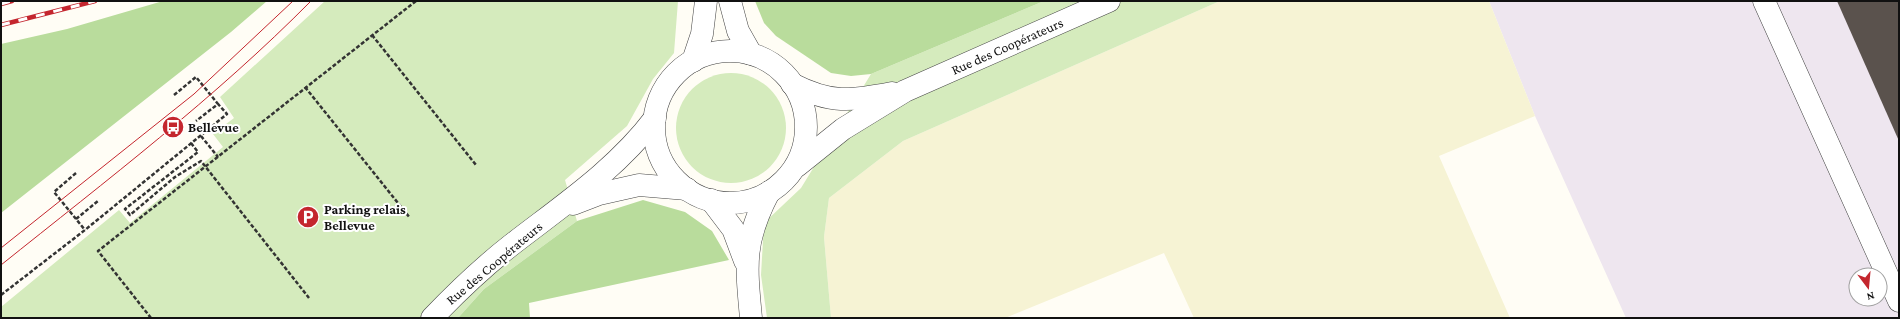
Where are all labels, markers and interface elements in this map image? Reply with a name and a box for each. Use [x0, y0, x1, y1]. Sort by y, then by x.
street label: Rue des Coopérateurs [949, 14, 1065, 78]
bus stop icon: Bellevue [160, 114, 186, 140]
place label: Bellevue [188, 119, 239, 135]
place label: Parking relais Bellevue [324, 201, 406, 233]
parking icon: Parking relais Bellevue [295, 204, 321, 230]
street label: Rue des Coopérateurs [443, 218, 545, 308]
north arrow [1848, 267, 1888, 307]
text: N [1865, 290, 1876, 304]

